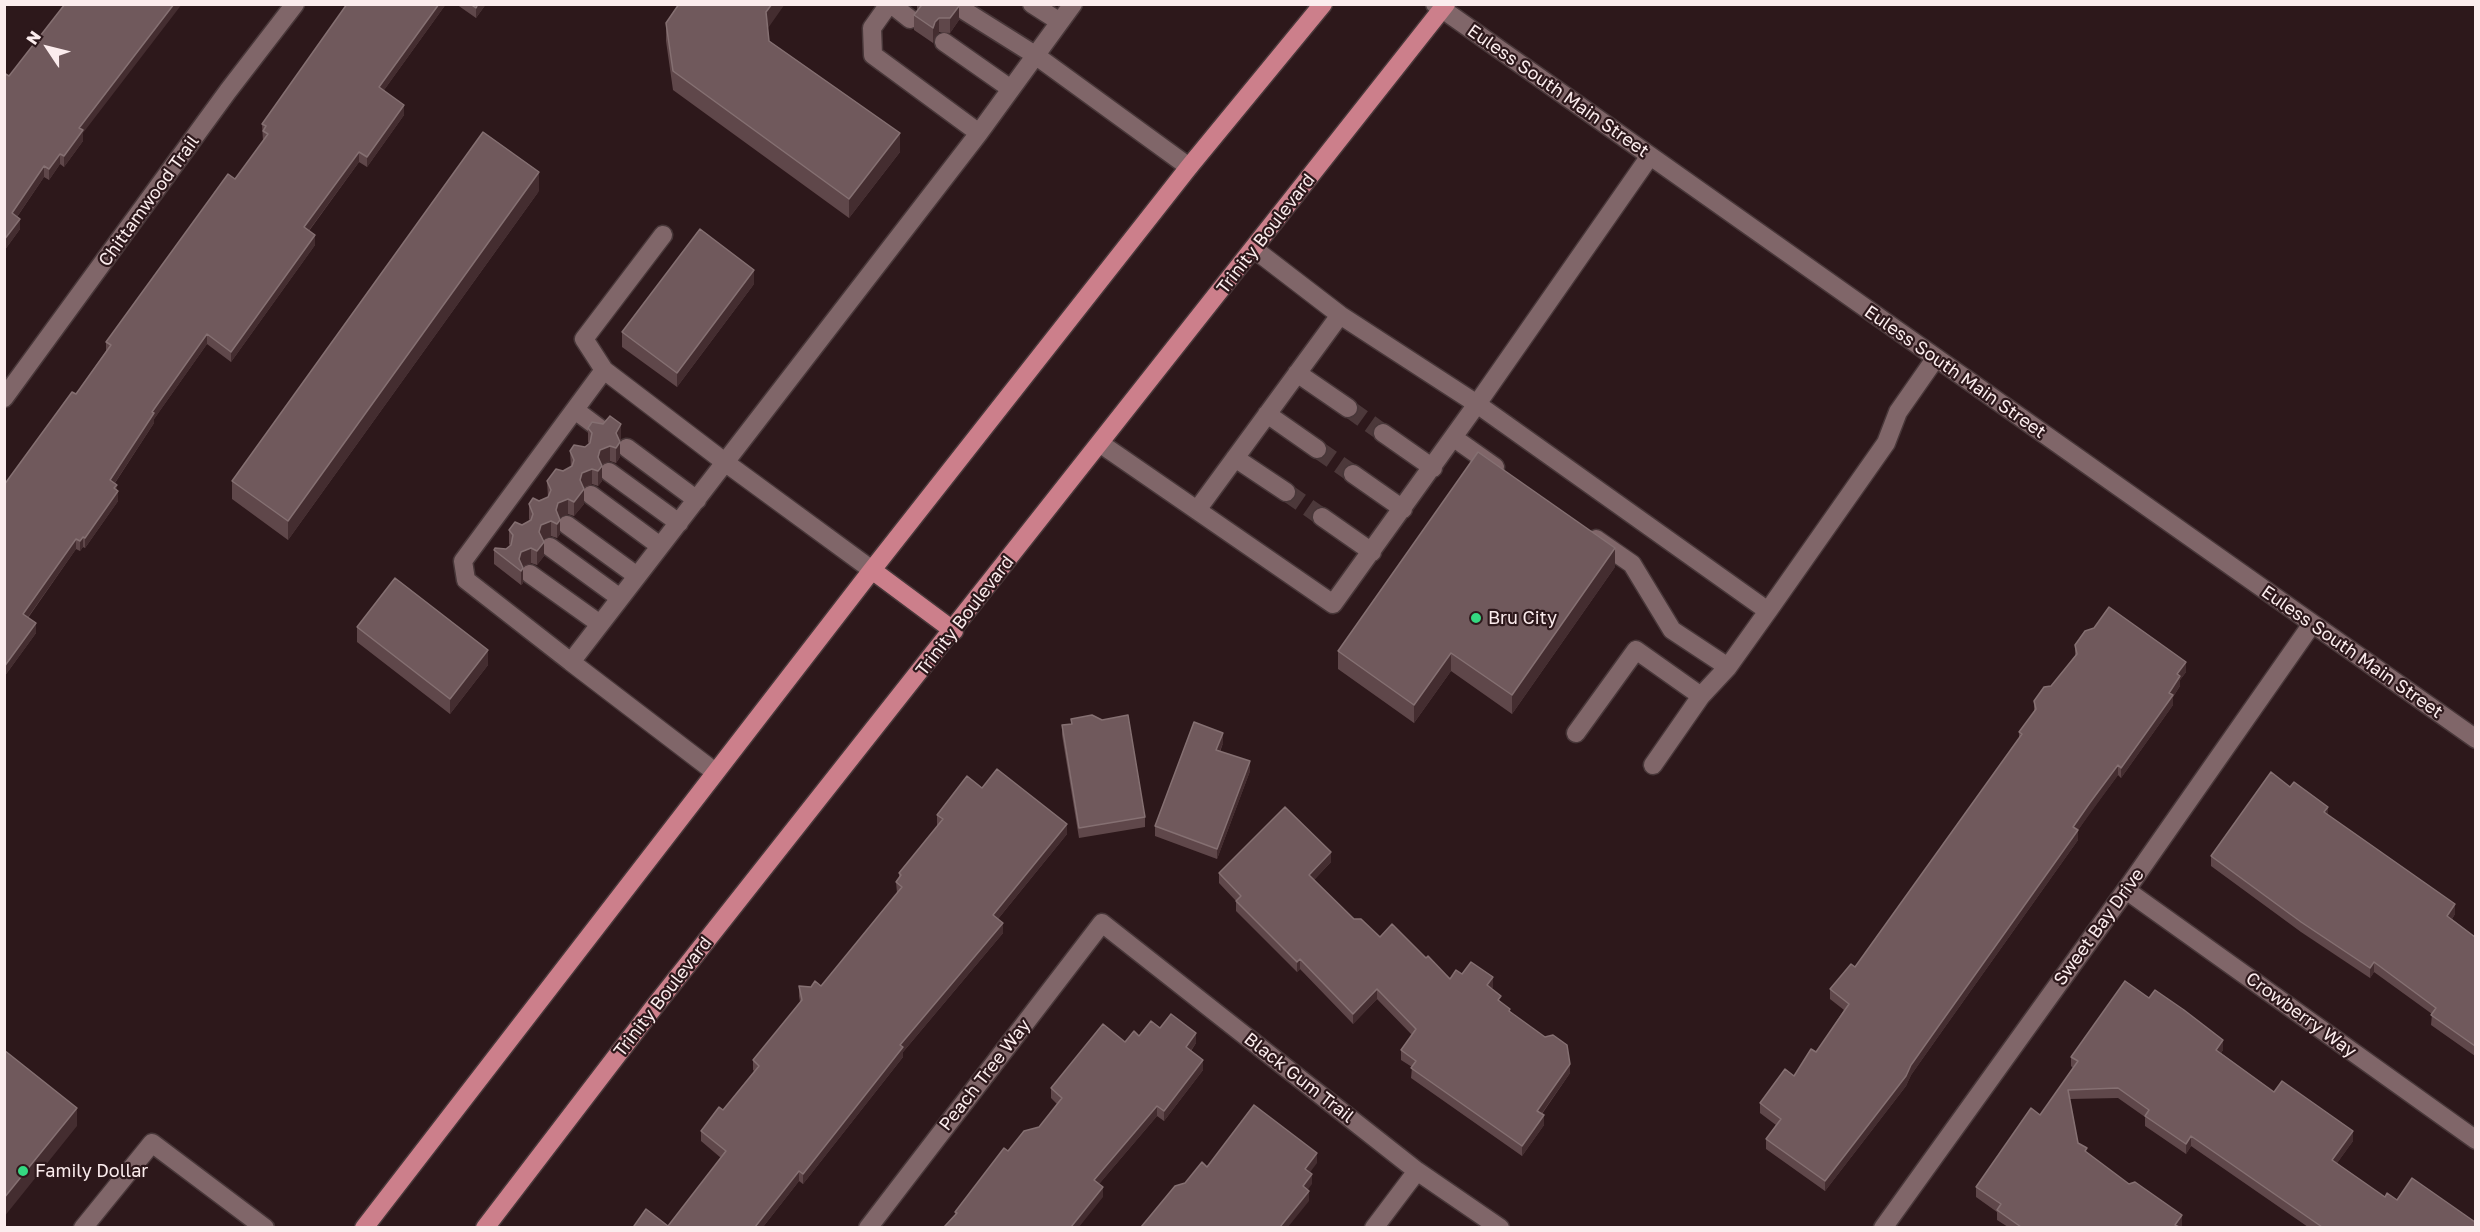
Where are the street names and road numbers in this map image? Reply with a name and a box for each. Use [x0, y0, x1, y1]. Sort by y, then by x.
street label: Euless South Main Street [1463, 20, 1653, 162]
street label: Chittamwood Trail [94, 131, 204, 271]
street label: Trinity Boulevard [1212, 170, 1320, 298]
street label: Euless South Main Street [1860, 301, 2050, 443]
street label: Trinity Boulevard [911, 552, 1019, 680]
street label: Euless South Main Street [2257, 581, 2447, 723]
street label: Sweet Bay Drive [2049, 864, 2149, 990]
street label: Trinity Boulevard [609, 933, 717, 1061]
street label: Crowberry Way [2241, 968, 2361, 1062]
street label: Peach Tree Way [935, 1015, 1035, 1135]
street label: Black Gum Trail [1240, 1028, 1358, 1128]

